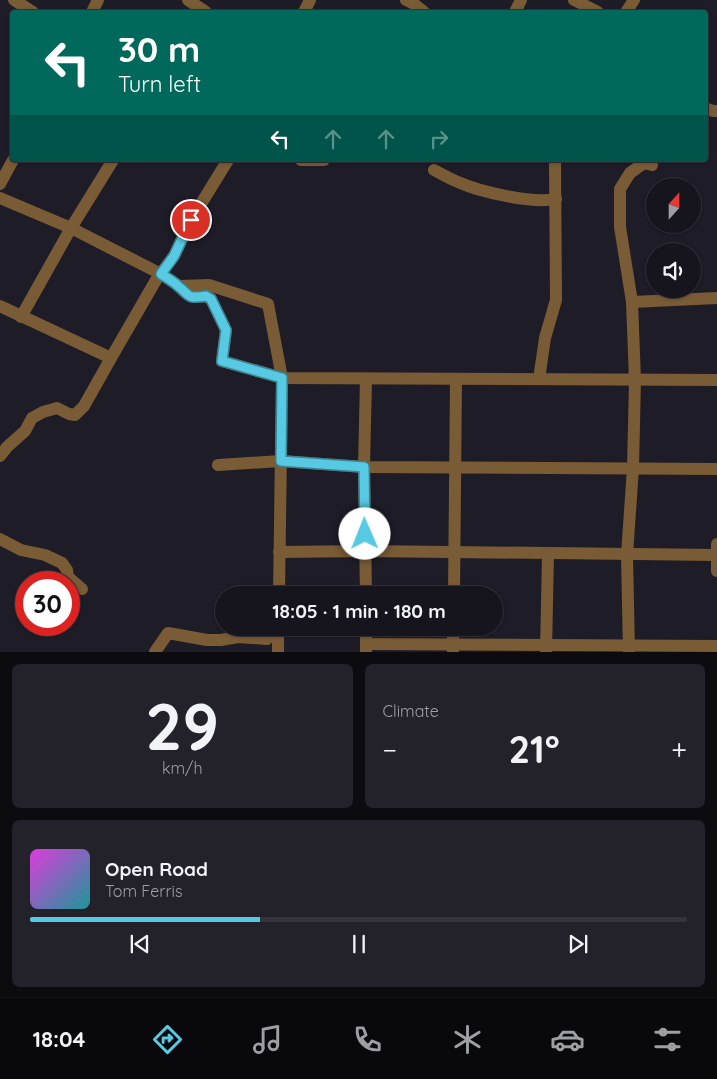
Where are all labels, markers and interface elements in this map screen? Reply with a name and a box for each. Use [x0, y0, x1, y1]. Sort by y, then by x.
text: 30 m [118, 27, 200, 71]
icon: left [35, 30, 100, 95]
text: Turn left [118, 70, 201, 98]
icon: left [266, 125, 294, 153]
icon: ahead [319, 125, 347, 153]
icon: ahead [372, 125, 400, 153]
icon: right [425, 125, 453, 153]
north arrow [646, 178, 701, 232]
map controls [646, 178, 701, 298]
pin [170, 199, 212, 241]
icon: arrive [177, 206, 205, 234]
button: sound [646, 243, 701, 298]
position arrow [338, 507, 390, 559]
speed limit sign: 30 [15, 571, 80, 636]
text: 18:05 · 1 min · 180 m [272, 599, 446, 623]
text: 29 [145, 685, 219, 766]
text: Climate [383, 701, 439, 721]
text: 21° [508, 725, 560, 773]
text: − [383, 732, 397, 767]
text: + [671, 732, 687, 767]
text: km/h [162, 758, 203, 778]
text: Open Road [105, 857, 208, 881]
text: Tom Ferris [105, 881, 182, 901]
icon: previous [126, 930, 154, 958]
icon: pause [345, 930, 373, 958]
icon: next [564, 930, 592, 958]
icon: directions [150, 1022, 185, 1057]
icon: music [250, 1022, 285, 1057]
icon: phone [350, 1022, 385, 1057]
icon: climate [450, 1022, 485, 1057]
icon: car [550, 1022, 585, 1057]
icon: filters [650, 1022, 685, 1057]
text: 18:04 [32, 1025, 86, 1053]

